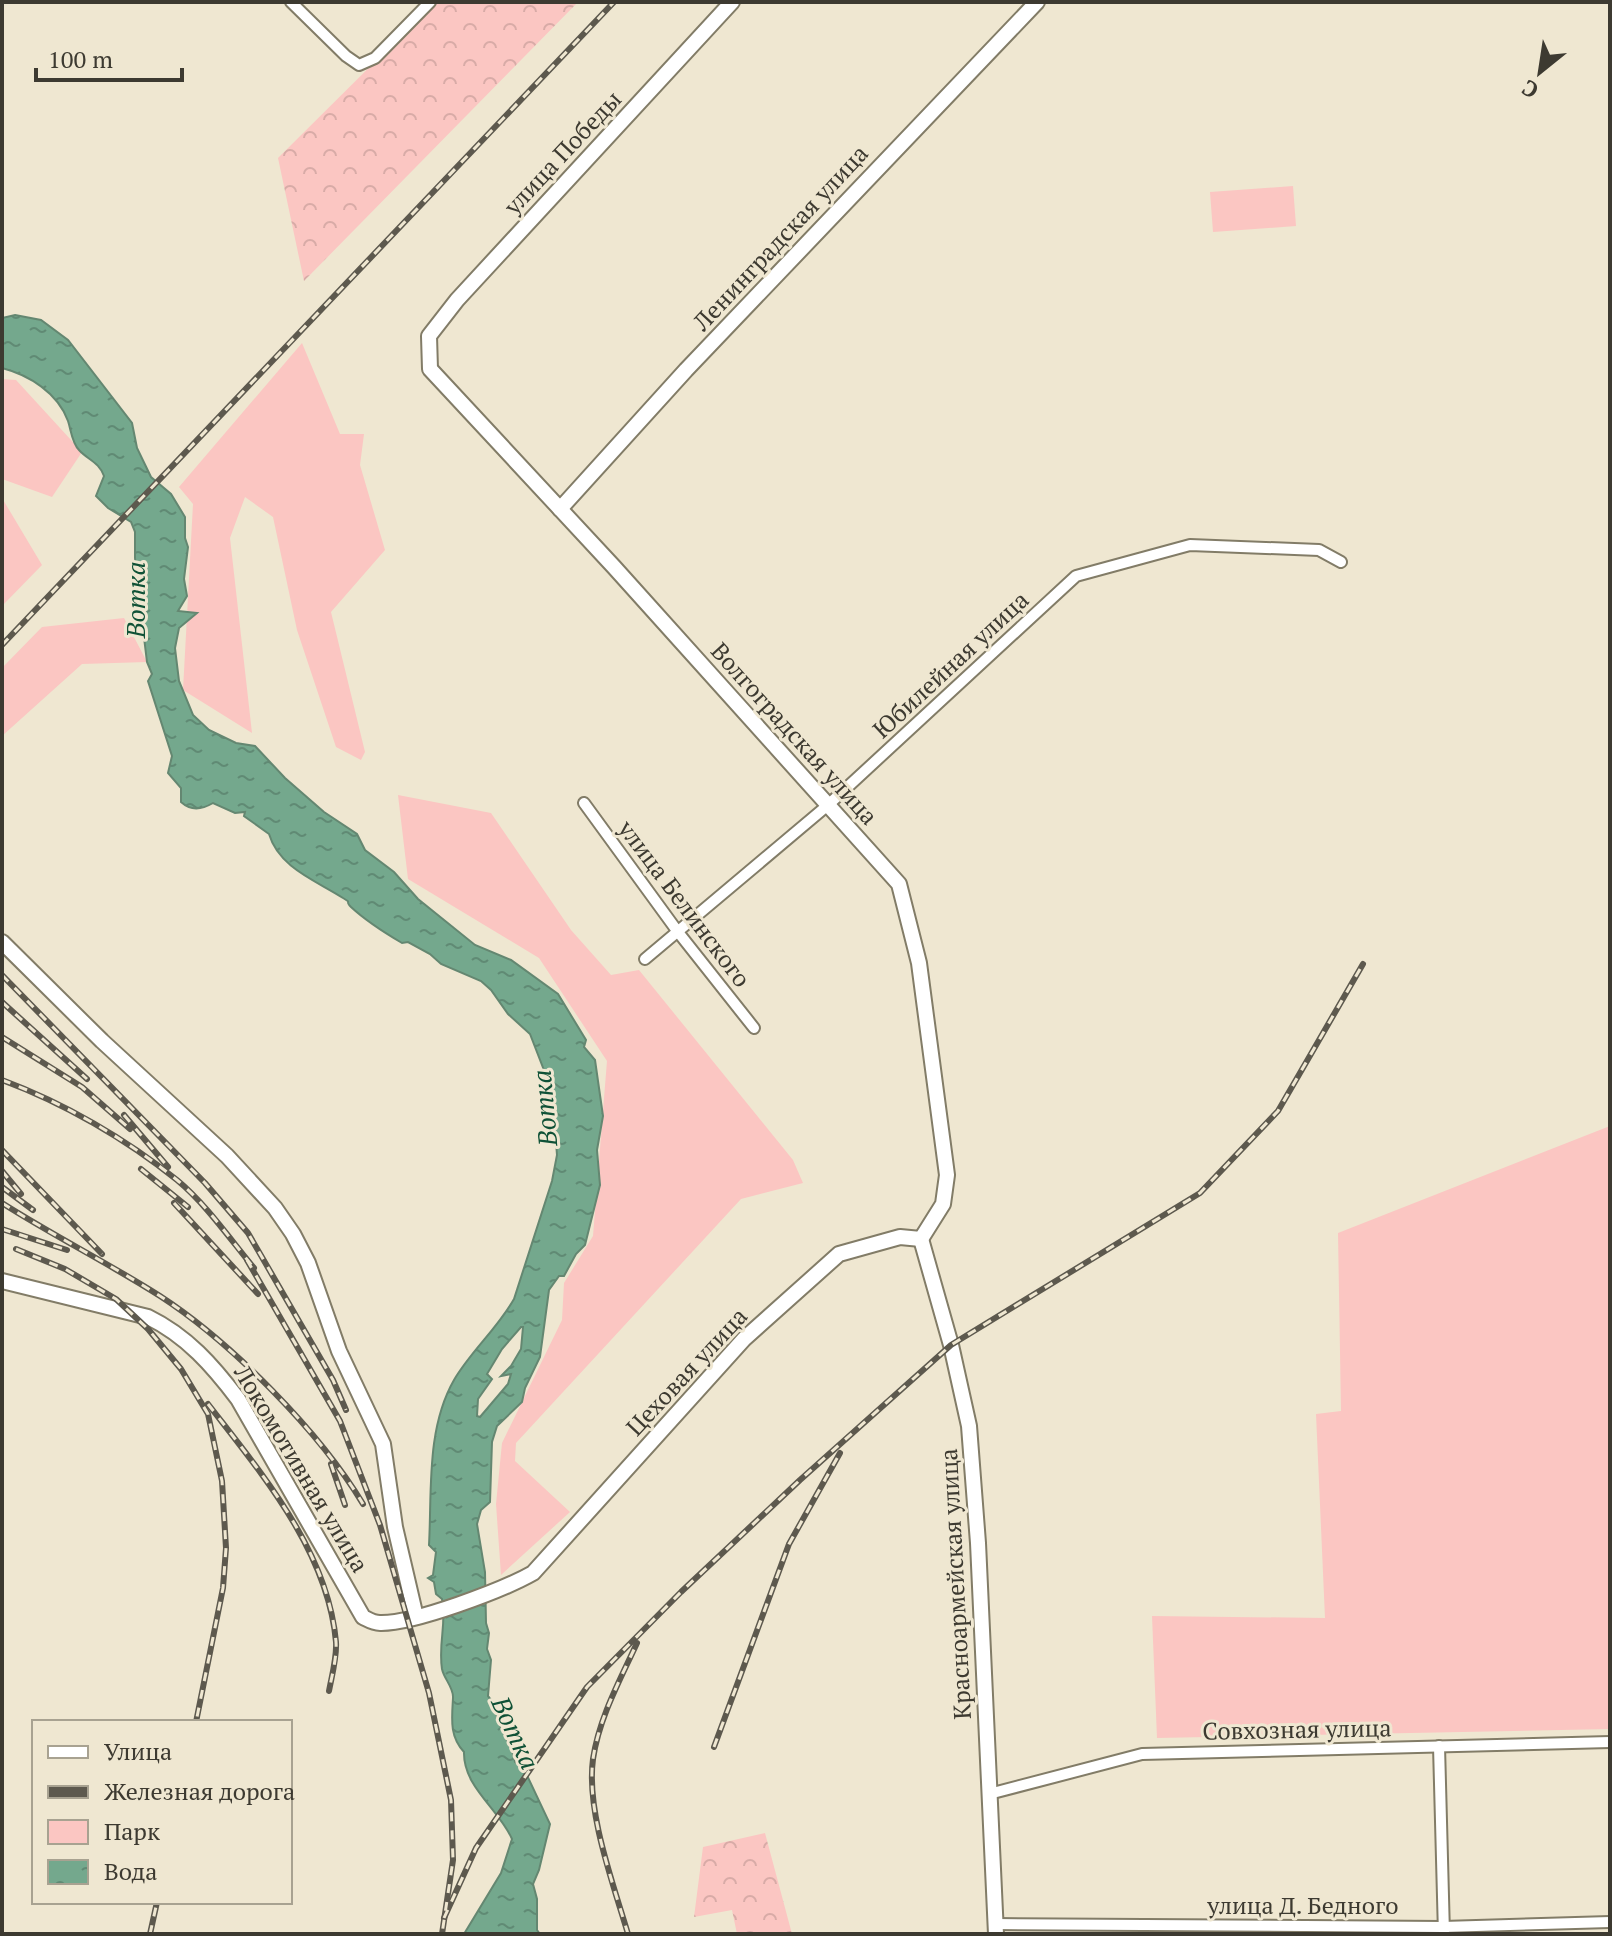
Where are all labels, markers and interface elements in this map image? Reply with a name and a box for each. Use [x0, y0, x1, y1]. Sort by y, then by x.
scale bar [36, 32, 182, 82]
north arrow [1500, 32, 1580, 112]
text: 100 m [48, 43, 113, 75]
text: С [1516, 74, 1543, 106]
street label: улица Победы [496, 83, 628, 222]
street label: Ленинградская улица [685, 138, 875, 338]
water label: Вотка [118, 562, 152, 639]
street label: Юбилейная улица [865, 584, 1035, 745]
street label: Волгоградская улица [704, 635, 885, 831]
street label: улица Белинского [611, 813, 758, 993]
water label: Вотка [524, 1068, 564, 1149]
street label: Цеховая улица [619, 1300, 754, 1442]
street label: Локомотивная улица [227, 1358, 376, 1578]
street label: Красноармейская улица [932, 1448, 978, 1720]
water label: Вотка [484, 1690, 548, 1774]
street label: Совхозная улица [1202, 1711, 1392, 1747]
legend [32, 1720, 292, 1904]
text: Улица [104, 1735, 172, 1767]
text: Железная дорога [104, 1775, 295, 1807]
text: Парк [104, 1815, 160, 1847]
text: Вода [104, 1855, 157, 1887]
street label: улица Д. Бедного [1206, 1889, 1399, 1921]

